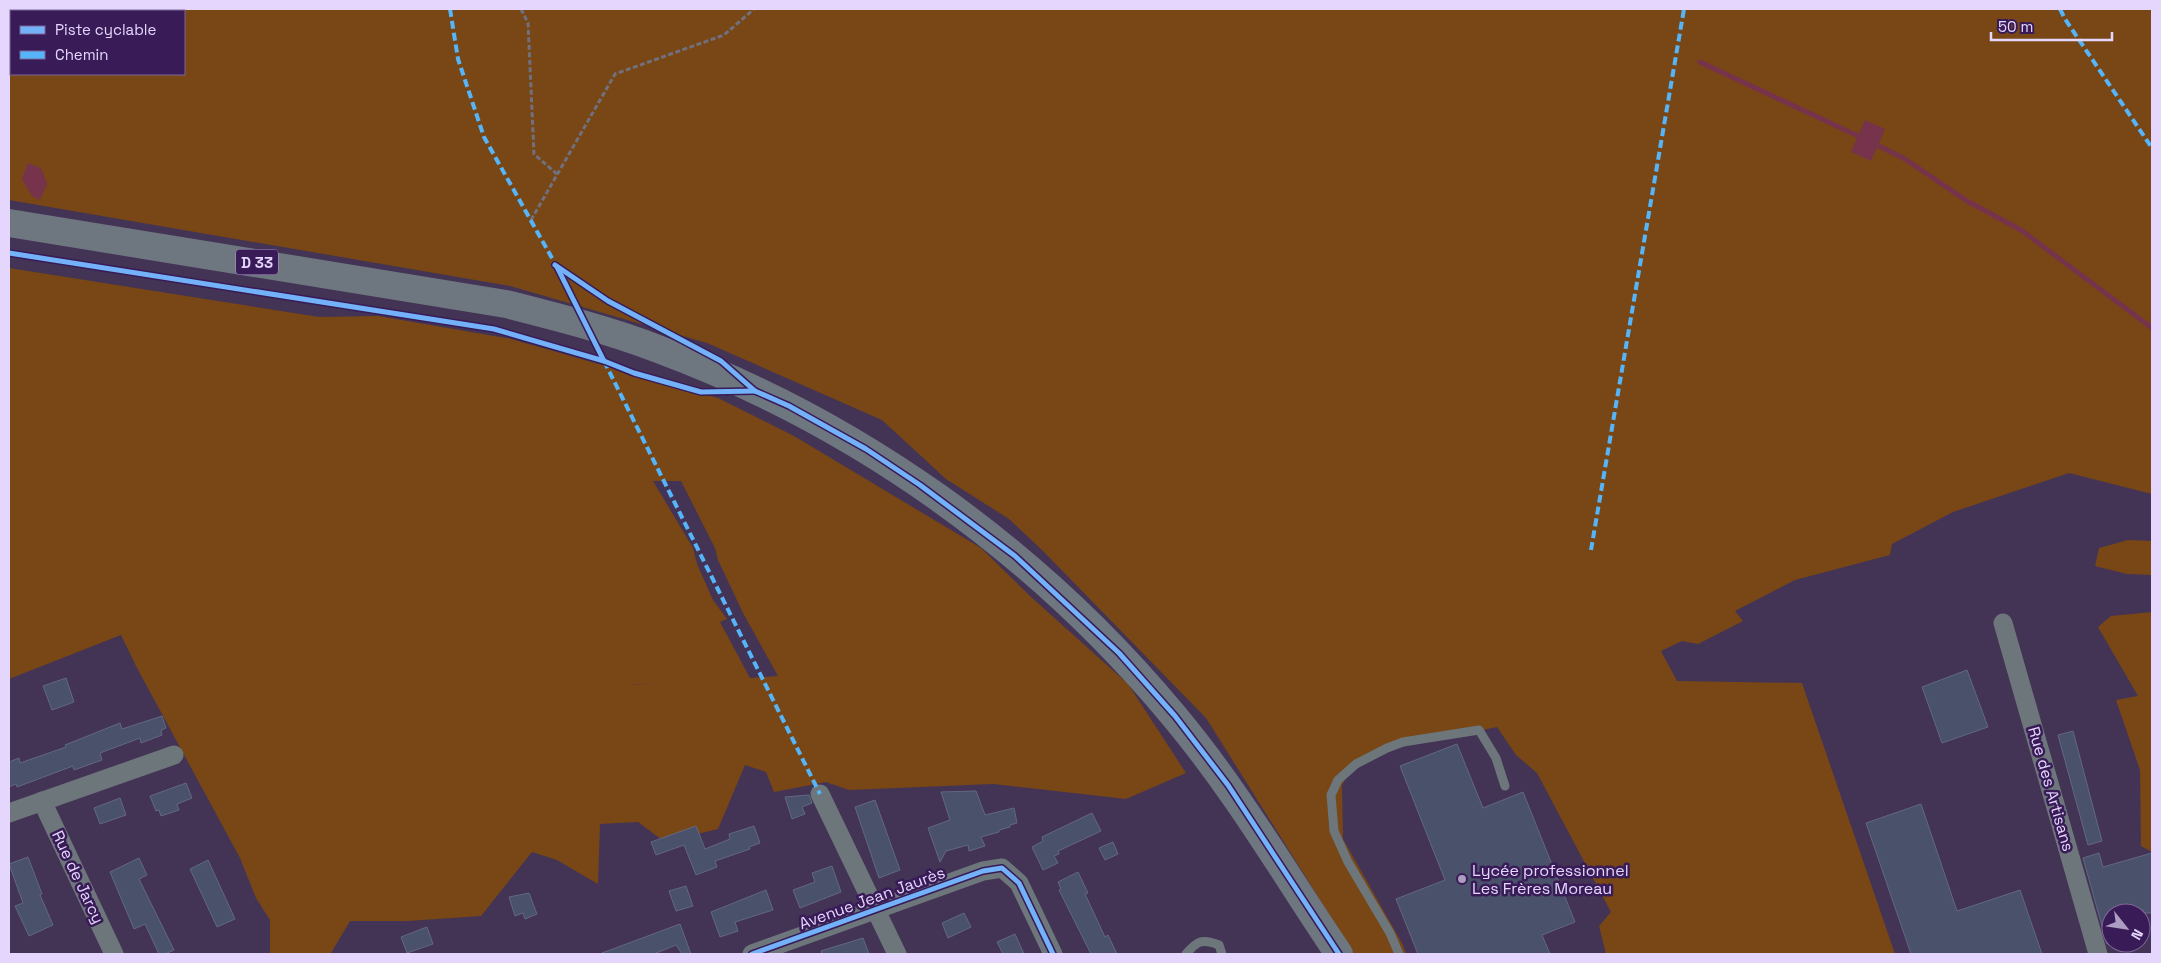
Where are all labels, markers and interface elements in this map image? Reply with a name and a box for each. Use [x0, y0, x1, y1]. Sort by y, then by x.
legend [10, 10, 185, 75]
scale bar [1991, 10, 2112, 42]
text: 50 m [1998, 17, 2033, 36]
text: Piste cyclable [55, 20, 157, 39]
text: Chemin [55, 45, 108, 64]
road number: D 33 [236, 250, 278, 274]
street label: Rue des Artisans [2023, 724, 2079, 854]
street label: Rue de Jarcy [47, 827, 109, 927]
place label: Lycée professionnel Les Frères Moreau [1472, 860, 1629, 899]
street label: Avenue Jean Jaurès [796, 862, 948, 934]
marker: Lycée professionnel Les Frères Moreau [1456, 873, 1468, 885]
north arrow [2101, 903, 2151, 953]
text: N [2127, 926, 2147, 943]

